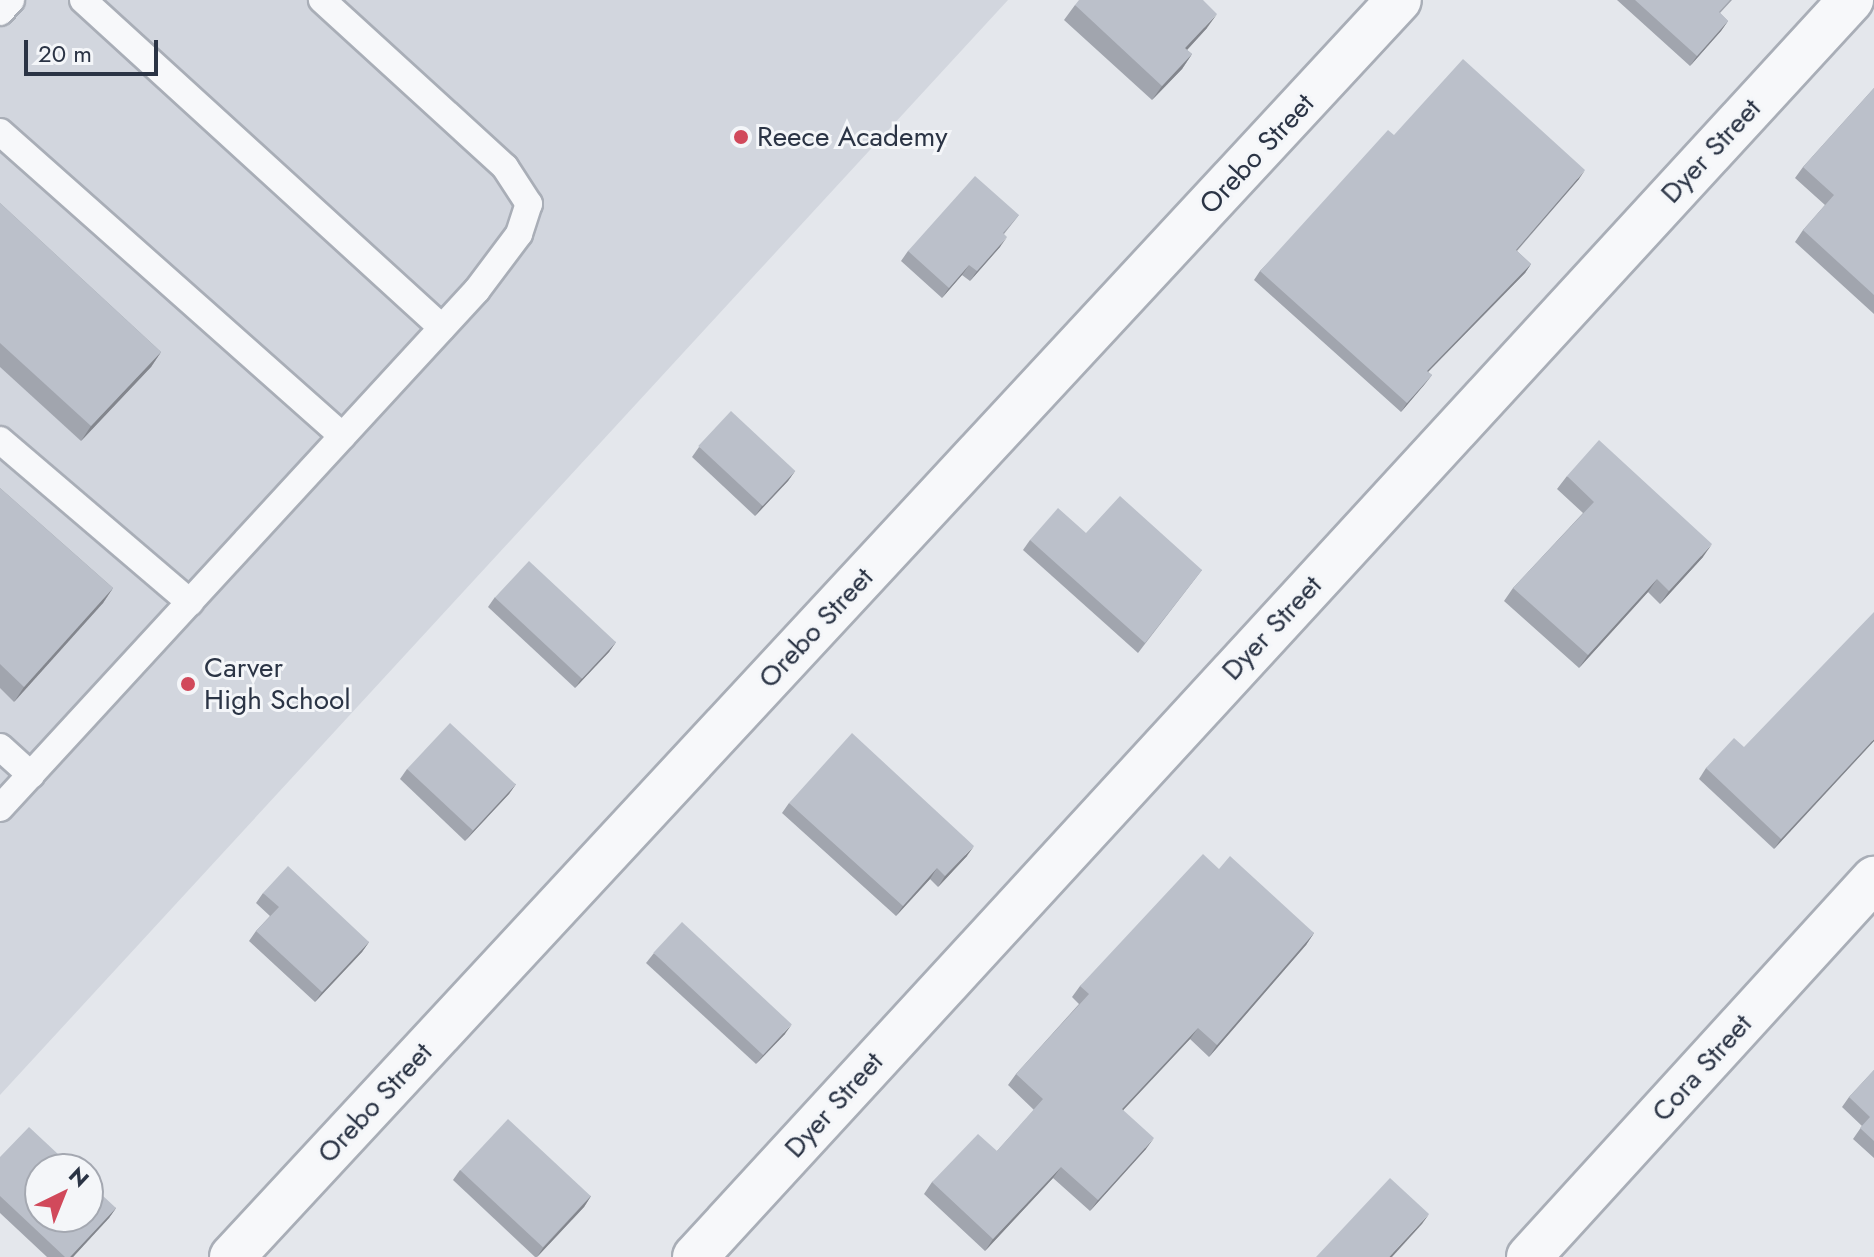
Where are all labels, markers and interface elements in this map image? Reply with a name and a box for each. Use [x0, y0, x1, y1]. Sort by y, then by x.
scale bar [28, 24, 162, 74]
text: 20 m [38, 36, 92, 71]
street label: Orebo Street [1193, 87, 1321, 221]
street label: Dyer Street [1654, 92, 1768, 210]
place label: Reece Academy [757, 120, 947, 154]
marker: Reece Academy [732, 128, 750, 146]
street label: Orebo Street [752, 561, 880, 695]
street label: Dyer Street [1215, 569, 1329, 687]
place label: Carver High School [204, 651, 351, 717]
marker: Carver High School [179, 675, 197, 693]
street label: Cora Street [1645, 1007, 1759, 1129]
street label: Orebo Street [311, 1036, 439, 1170]
street label: Dyer Street [778, 1045, 890, 1165]
north arrow [24, 1153, 104, 1233]
text: N [62, 1159, 96, 1195]

